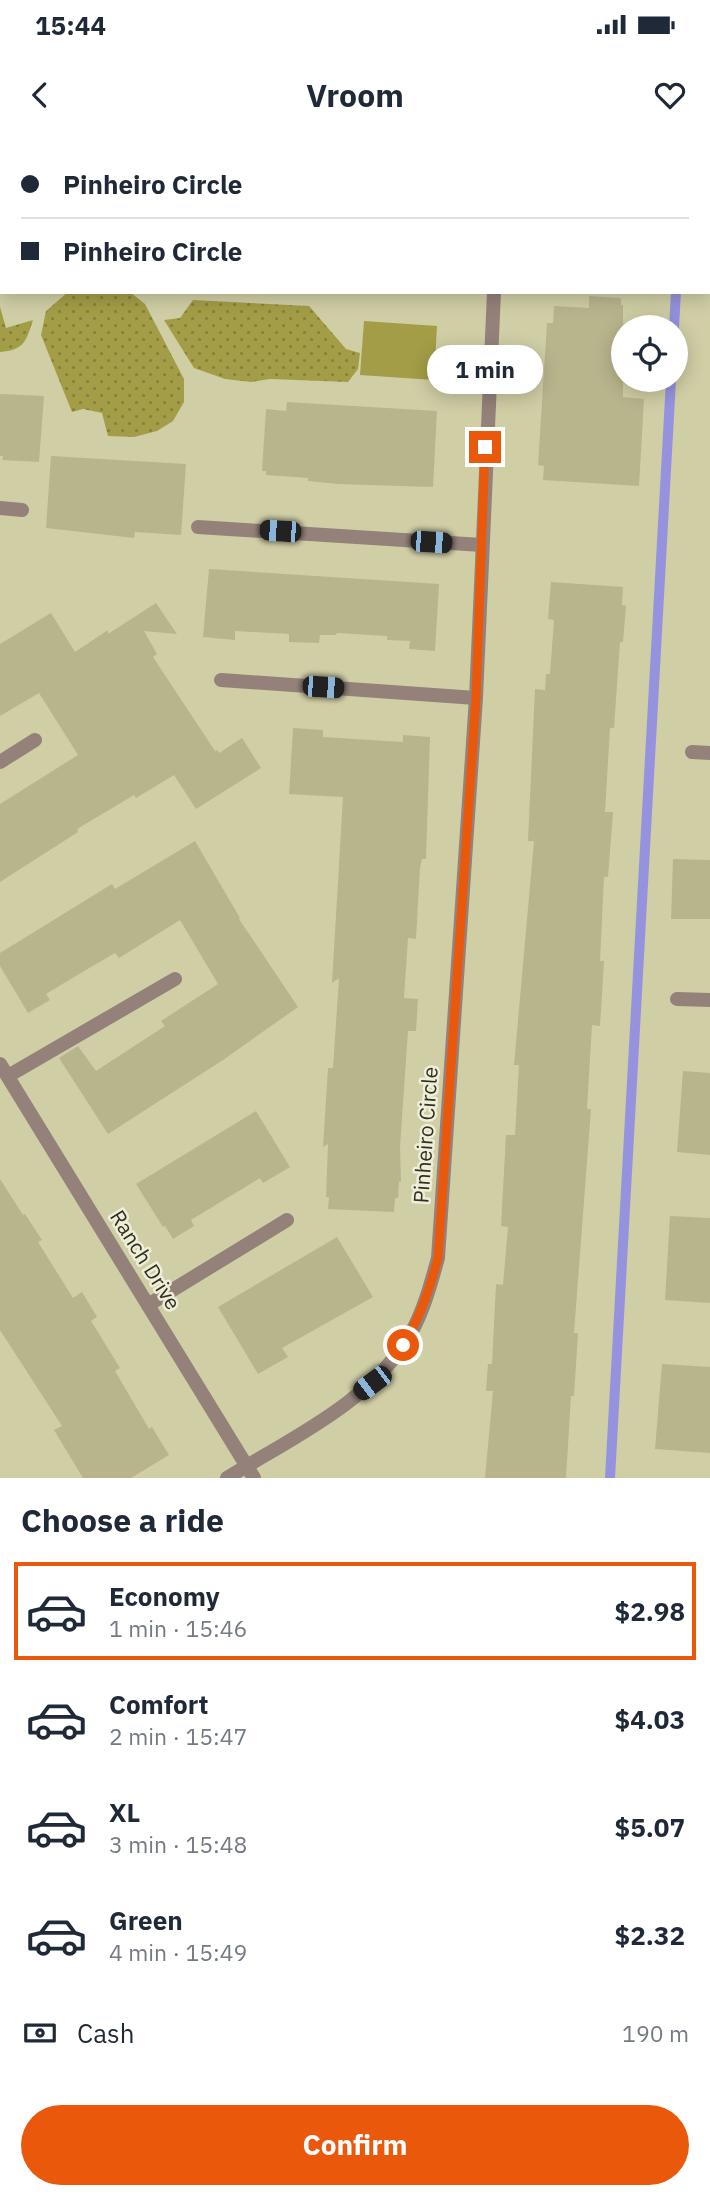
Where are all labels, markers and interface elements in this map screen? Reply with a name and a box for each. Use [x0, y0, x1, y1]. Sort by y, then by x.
text: 15:44 [35, 8, 106, 42]
text: Vroom [306, 74, 404, 116]
icon: back [21, 76, 59, 114]
icon: heart [651, 76, 689, 114]
text: Pinheiro Circle [63, 167, 242, 201]
text: Pinheiro Circle [63, 234, 242, 268]
map controls [611, 315, 688, 392]
button: locate [611, 315, 688, 392]
callout: 1 min [427, 345, 543, 394]
text: 1 min [455, 354, 515, 384]
route end [469, 431, 501, 463]
car [259, 519, 302, 543]
car [410, 530, 453, 554]
car [302, 675, 345, 699]
street label: Pinheiro Circle [406, 1066, 444, 1204]
street label: Ranch Drive [104, 1204, 188, 1315]
route start [387, 1329, 419, 1361]
car [349, 1362, 396, 1404]
text: Choose a ride [21, 1499, 224, 1541]
text: Economy [109, 1579, 220, 1613]
icon: car [25, 1580, 88, 1643]
text: $2.98 [615, 1594, 685, 1628]
text: 1 min · 15:46 [109, 1613, 247, 1643]
text: Comfort [109, 1687, 208, 1721]
icon: car [25, 1688, 88, 1751]
text: $4.03 [615, 1702, 685, 1736]
text: 2 min · 15:47 [109, 1721, 247, 1751]
text: XL [109, 1795, 140, 1829]
icon: car [25, 1796, 88, 1859]
text: $5.07 [615, 1810, 685, 1844]
text: 3 min · 15:48 [109, 1829, 247, 1859]
text: Green [109, 1903, 183, 1937]
icon: car [25, 1904, 88, 1967]
text: $2.32 [615, 1918, 685, 1952]
text: 4 min · 15:49 [109, 1937, 247, 1967]
icon: cash [21, 2014, 59, 2052]
text: Cash [77, 2016, 134, 2050]
text: 190 m [622, 2018, 689, 2048]
button: Confirm [21, 2105, 689, 2185]

